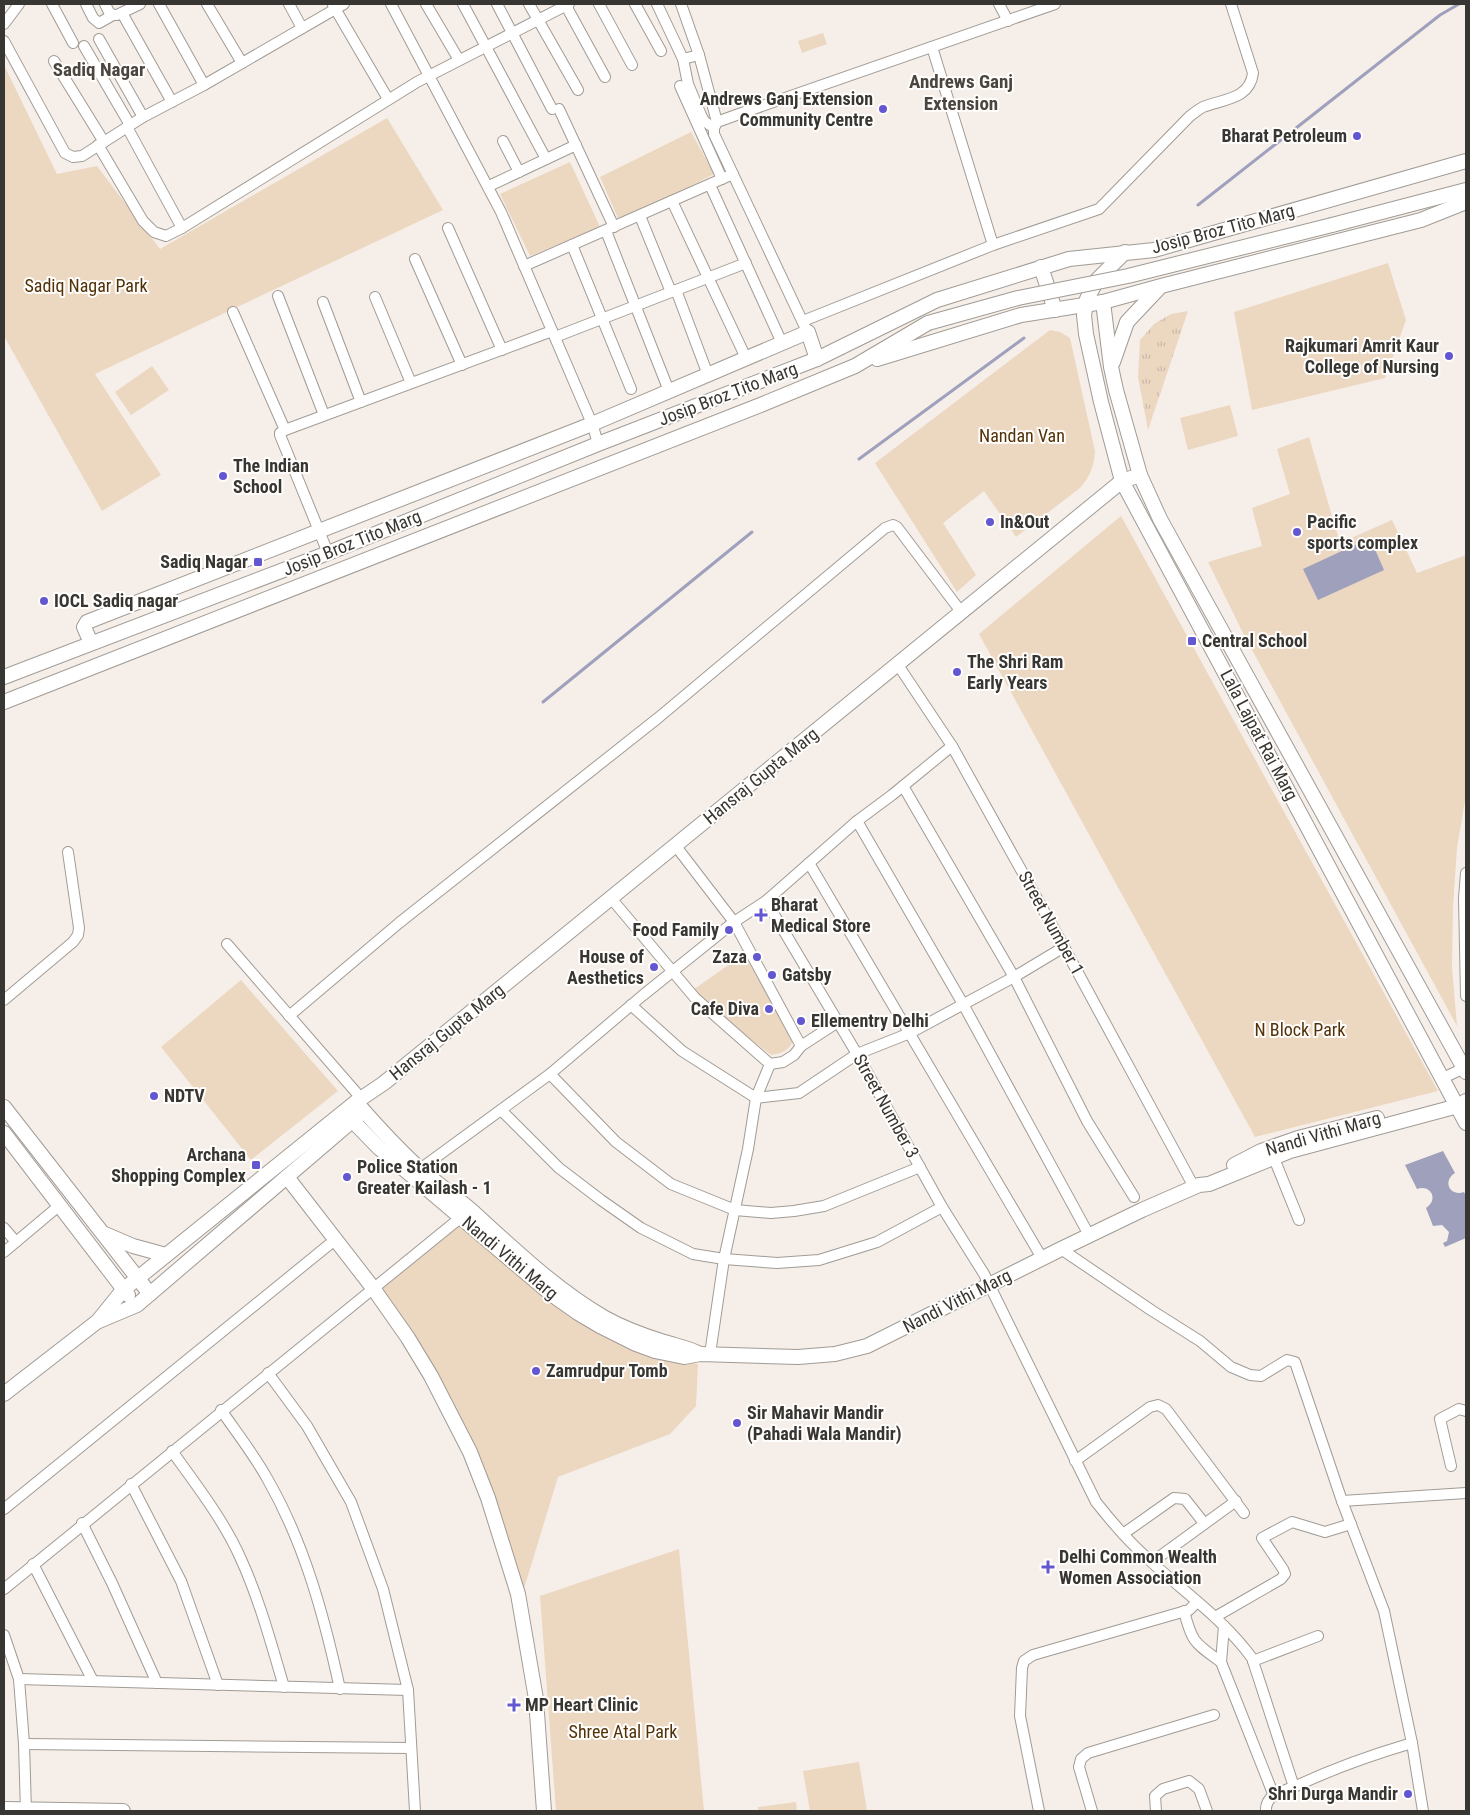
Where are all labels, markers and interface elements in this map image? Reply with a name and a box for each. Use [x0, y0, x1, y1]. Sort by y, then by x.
district label: Sadiq Nagar [53, 58, 145, 81]
district label: Andrews Ganj Extension [909, 70, 1013, 115]
place label: Andrews Ganj Extension Community Centre [700, 88, 873, 130]
marker: Andrews Ganj Extension Community Centre [877, 103, 889, 115]
place label: Bharat Petroleum [1222, 125, 1347, 146]
marker: Bharat Petroleum [1351, 130, 1363, 142]
street label: Josip Broz Tito Marg [1149, 199, 1297, 258]
park label: Sadiq Nagar Park [24, 275, 148, 296]
place label: Rajkumari Amrit Kaur College of Nursing [1285, 335, 1439, 377]
marker: Rajkumari Amrit Kaur College of Nursing [1443, 350, 1455, 362]
street label: Josip Broz Tito Marg [655, 357, 800, 430]
park label: Nandan Van [979, 425, 1065, 446]
place label: The Indian School [233, 455, 309, 497]
marker: The Indian School [217, 470, 229, 482]
street label: Josip Broz Tito Marg [280, 505, 424, 580]
place label: In&Out [1000, 511, 1050, 532]
place label: Pacific sports complex [1307, 511, 1418, 553]
marker: In&Out [984, 516, 996, 528]
marker: Pacific sports complex [1291, 526, 1303, 538]
place label: Sadiq Nagar [160, 551, 248, 572]
marker: Sadiq Nagar [252, 556, 264, 568]
place label: IOCL Sadiq nagar [54, 590, 178, 611]
marker: IOCL Sadiq nagar [38, 595, 50, 607]
place label: Central School [1202, 630, 1307, 651]
marker: Central School [1186, 635, 1198, 647]
place label: The Shri Ram Early Years [967, 651, 1063, 693]
marker: The Shri Ram Early Years [951, 666, 963, 678]
street label: Lala Lajpat Rai Marg [1216, 666, 1303, 804]
street label: Hansraj Gupta Marg [699, 723, 822, 828]
street label: Street Number 1 [1014, 867, 1089, 978]
place label: Bharat Medical Store [771, 894, 871, 936]
marker: Bharat Medical Store [755, 909, 767, 921]
place label: Food Family [632, 919, 719, 940]
marker: Food Family [723, 924, 735, 936]
place label: House of Aesthetics [567, 946, 644, 988]
place label: Zaza [712, 946, 747, 967]
marker: Zaza [751, 951, 763, 963]
marker: House of Aesthetics [648, 961, 660, 973]
place label: Gatsby [782, 964, 832, 985]
marker: Gatsby [766, 969, 778, 981]
street label: Hansraj Gupta Marg [385, 979, 508, 1084]
place label: Cafe Diva [691, 998, 759, 1019]
marker: Cafe Diva [763, 1003, 775, 1015]
place label: Ellementry Delhi [811, 1010, 929, 1031]
marker: Ellementry Delhi [795, 1015, 807, 1027]
park label: N Block Park [1255, 1019, 1345, 1040]
street label: Street Number 3 [849, 1050, 924, 1161]
place label: NDTV [164, 1085, 205, 1106]
marker: NDTV [148, 1090, 160, 1102]
street label: Nandi Vithi Marg [1263, 1107, 1383, 1160]
place label: Archana Shopping Complex [111, 1144, 246, 1186]
place label: Police Station Greater Kailash - 1 [357, 1156, 492, 1198]
marker: Archana Shopping Complex [250, 1159, 262, 1171]
marker: Police Station Greater Kailash - 1 [341, 1171, 353, 1183]
street label: Nandi Vithi Marg [458, 1211, 563, 1304]
street label: Nandi Vithi Marg [899, 1264, 1014, 1337]
place label: Zamrudpur Tomb [546, 1360, 668, 1381]
marker: Zamrudpur Tomb [530, 1365, 542, 1377]
place label: Sir Mahavir Mandir (Pahadi Wala Mandir) [747, 1402, 901, 1445]
marker: Sir Mahavir Mandir (Pahadi Wala Mandir) [731, 1417, 743, 1429]
place label: Delhi Common Wealth Women Association [1059, 1546, 1217, 1588]
marker: Delhi Common Wealth Women Association [1041, 1560, 1055, 1574]
place label: MP Heart Clinic [525, 1694, 638, 1715]
marker: MP Heart Clinic [507, 1698, 521, 1712]
park label: Shree Atal Park [569, 1721, 677, 1742]
place label: Shri Durga Mandir [1268, 1783, 1398, 1804]
marker: Shri Durga Mandir [1402, 1788, 1414, 1800]

